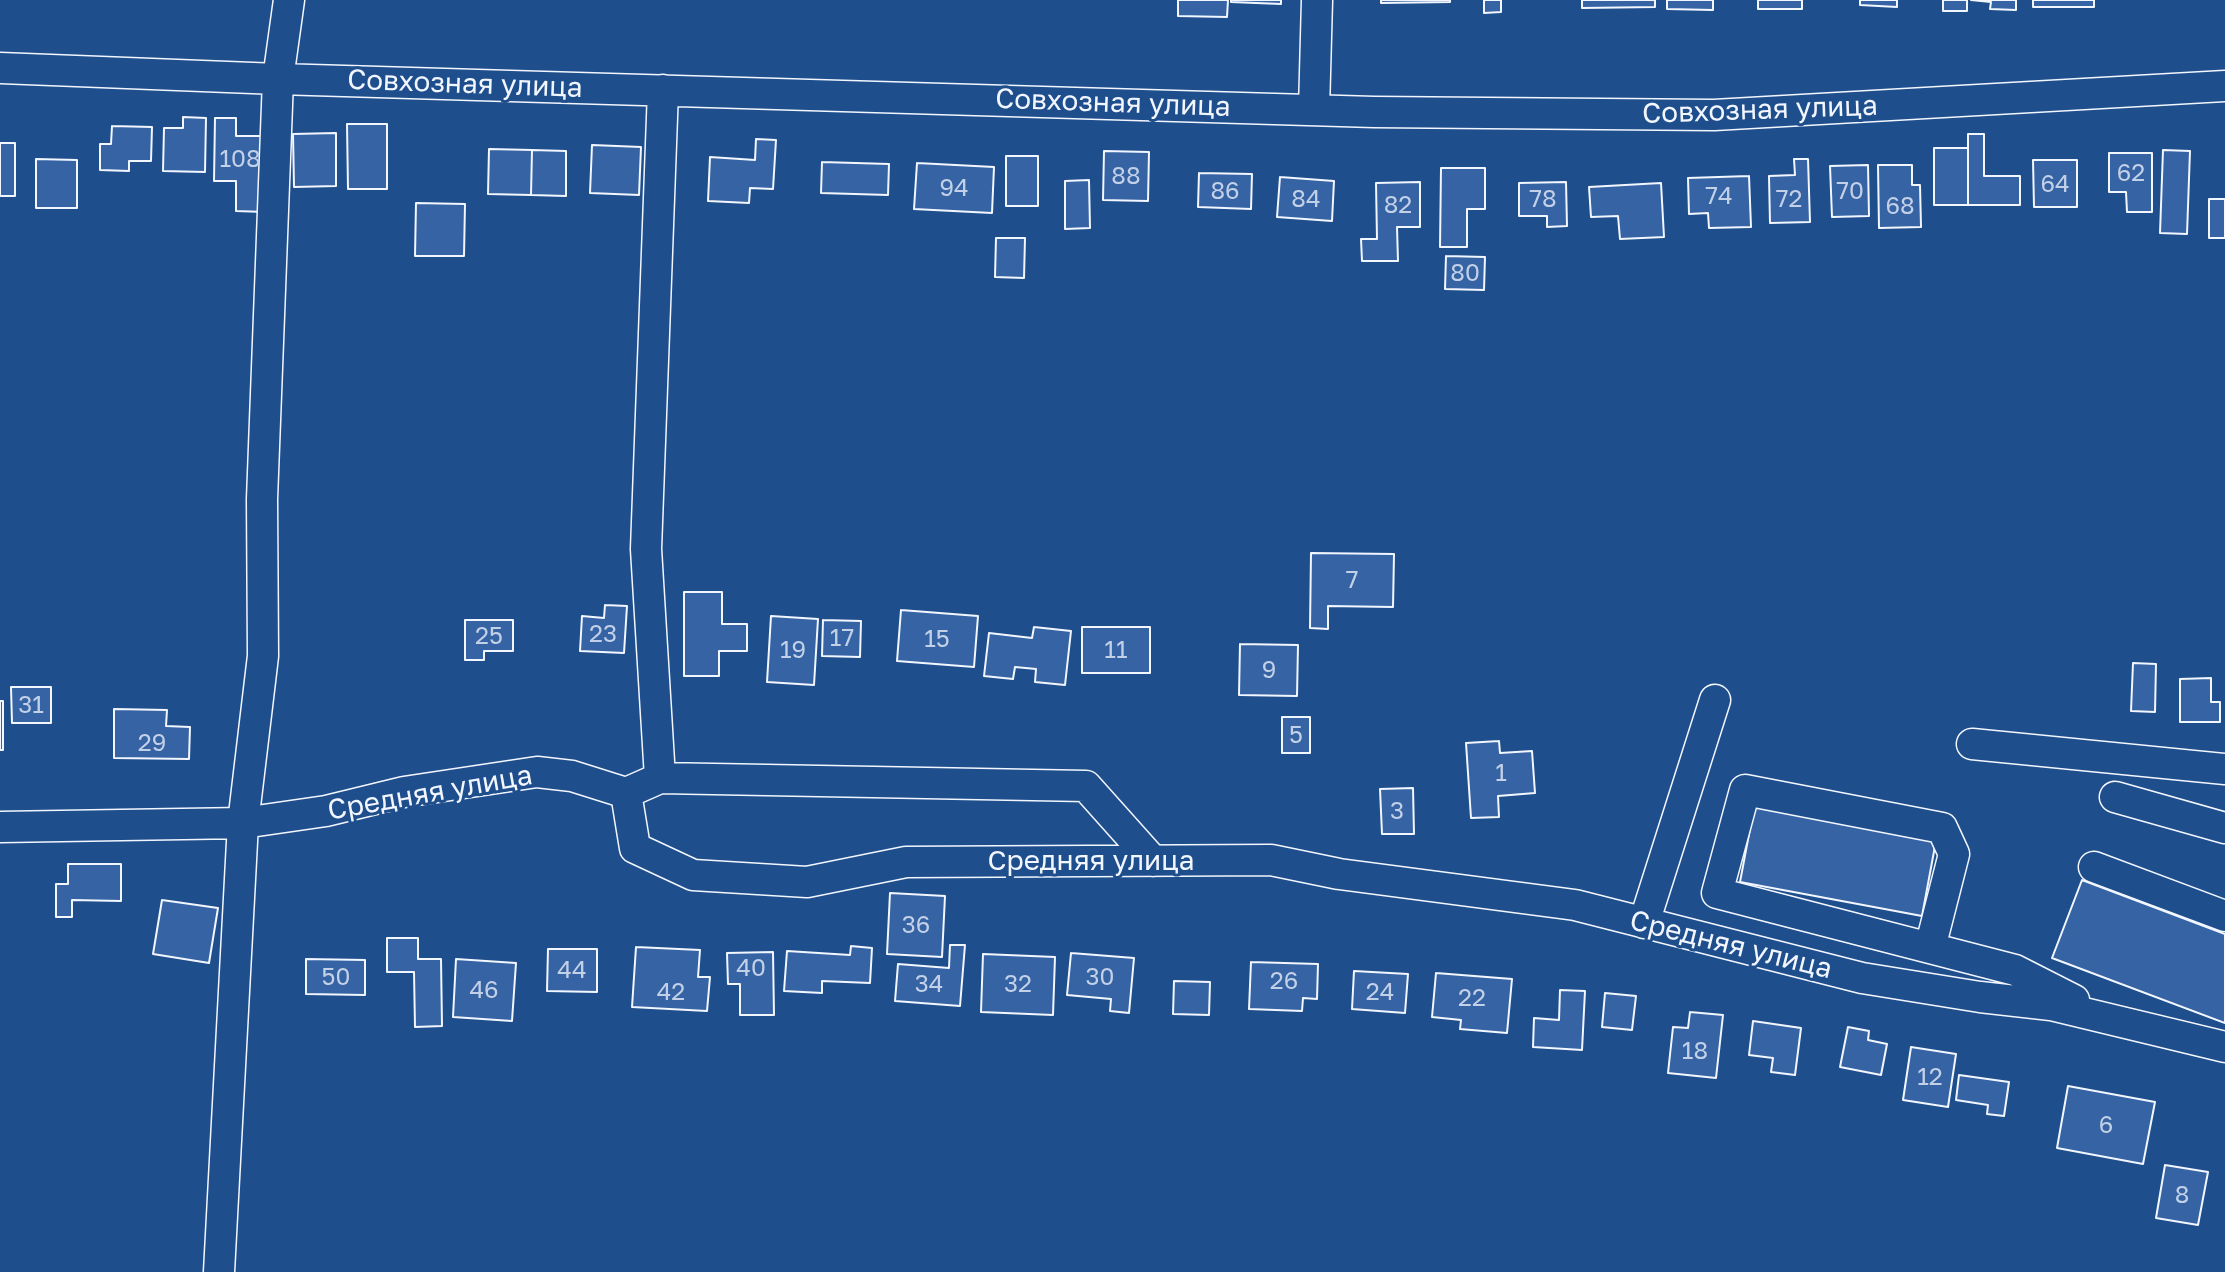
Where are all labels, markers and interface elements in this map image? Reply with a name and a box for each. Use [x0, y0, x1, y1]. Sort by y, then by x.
street label: Совхозная улица [347, 63, 583, 105]
street label: Совхозная улица [995, 82, 1231, 124]
street label: Совхозная улица [1642, 89, 1878, 131]
house number: 108 [219, 145, 261, 173]
house number: 62 [2117, 159, 2145, 187]
house number: 88 [1111, 162, 1141, 190]
house number: 64 [2040, 170, 2070, 198]
house number: 94 [939, 174, 969, 202]
house number: 86 [1210, 177, 1240, 205]
house number: 70 [1836, 177, 1864, 205]
house number: 74 [1705, 182, 1733, 210]
house number: 84 [1291, 185, 1321, 213]
house number: 78 [1529, 185, 1557, 213]
house number: 72 [1776, 185, 1802, 213]
house number: 82 [1384, 191, 1412, 219]
house number: 68 [1885, 192, 1915, 220]
house number: 80 [1450, 259, 1480, 287]
house number: 7 [1346, 566, 1358, 594]
house number: 23 [589, 620, 617, 648]
house number: 25 [475, 622, 503, 650]
house number: 17 [830, 624, 854, 652]
house number: 15 [924, 625, 950, 653]
house number: 19 [780, 636, 806, 664]
house number: 11 [1104, 636, 1128, 664]
house number: 9 [1262, 656, 1276, 684]
house number: 31 [18, 691, 44, 719]
house number: 5 [1289, 721, 1303, 749]
house number: 29 [138, 729, 166, 757]
street label: Средняя улица [325, 758, 535, 828]
house number: 1 [1495, 759, 1507, 787]
house number: 3 [1390, 797, 1404, 825]
street label: Средняя улица [987, 844, 1195, 878]
street label: Средняя улица [1626, 904, 1836, 986]
house number: 36 [902, 911, 930, 939]
house number: 40 [736, 954, 766, 982]
house number: 44 [557, 956, 587, 984]
house number: 50 [322, 963, 350, 991]
house number: 30 [1086, 963, 1114, 991]
house number: 26 [1270, 967, 1298, 995]
house number: 34 [915, 970, 943, 998]
house number: 32 [1004, 970, 1032, 998]
house number: 46 [469, 976, 499, 1004]
house number: 42 [657, 978, 685, 1006]
house number: 24 [1366, 978, 1394, 1006]
house number: 22 [1458, 984, 1486, 1012]
house number: 18 [1682, 1037, 1708, 1065]
house number: 12 [1917, 1063, 1943, 1091]
house number: 6 [2099, 1111, 2113, 1139]
house number: 8 [2175, 1181, 2189, 1209]

